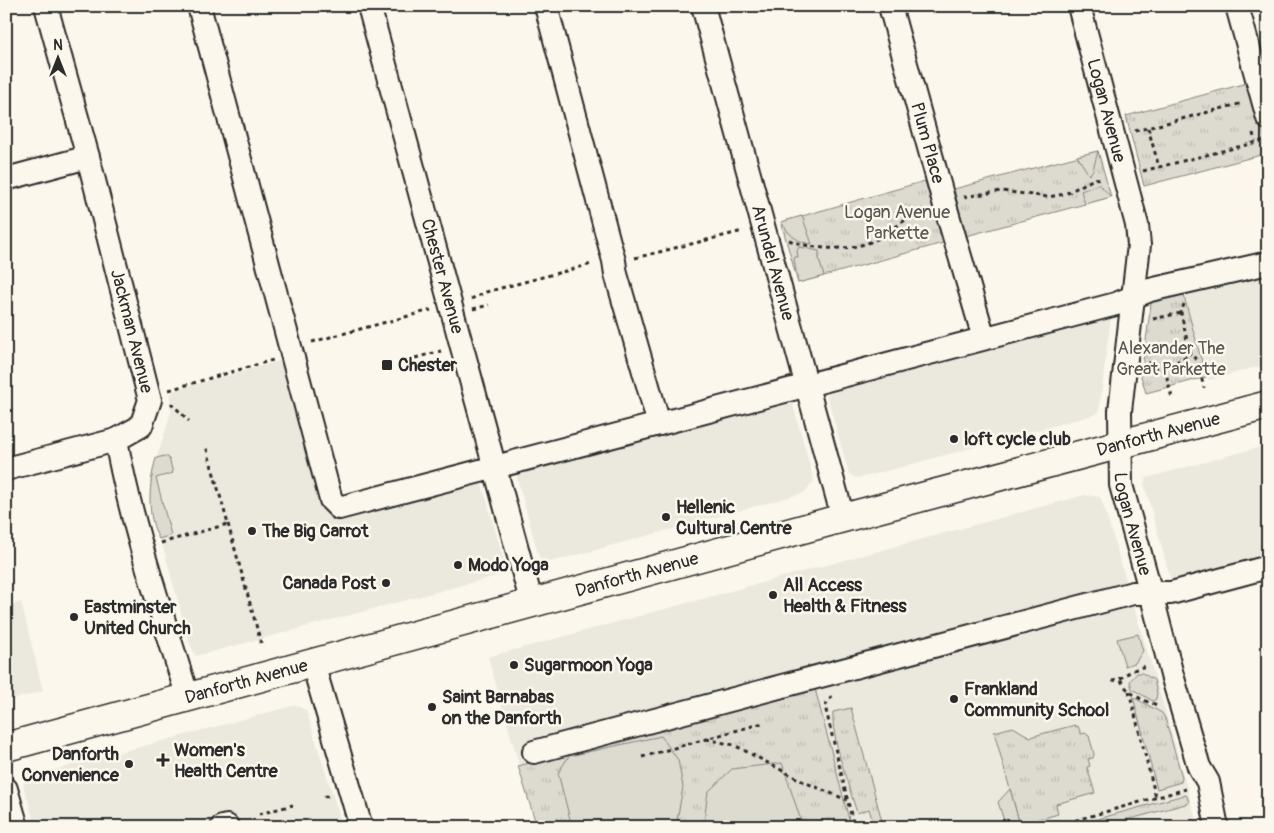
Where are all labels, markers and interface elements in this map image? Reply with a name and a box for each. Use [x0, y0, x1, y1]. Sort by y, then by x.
north arrow [32, 32, 82, 82]
text: N [53, 37, 63, 54]
street label: Logan Avenue [1081, 56, 1131, 165]
street label: Plum Place [905, 100, 949, 186]
park label: Logan Avenue Parkette [844, 201, 950, 245]
street label: Arundel Avenue [746, 202, 799, 323]
street label: Chester Avenue [415, 216, 469, 337]
street label: Jackman Avenue [105, 267, 158, 396]
park label: Alexander The Great Parkette [1116, 337, 1226, 381]
place label: Chester [398, 354, 458, 377]
marker: Chester [380, 358, 394, 372]
street label: Danforth Avenue [1094, 407, 1223, 462]
place label: loft cycle club [964, 428, 1071, 451]
marker: loft cycle club [948, 433, 960, 445]
street label: Logan Avenue [1109, 472, 1157, 578]
place label: Hellenic Cultural Centre [676, 496, 793, 540]
marker: Hellenic Cultural Centre [660, 511, 672, 523]
place label: The Big Carrot [261, 520, 369, 543]
marker: The Big Carrot [246, 525, 258, 537]
street label: Danforth Avenue [573, 547, 701, 603]
place label: Modo Yoga [468, 554, 549, 577]
marker: Modo Yoga [452, 559, 464, 571]
place label: Canada Post [283, 572, 377, 595]
place label: All Access Health & Fitness [783, 574, 907, 618]
marker: Canada Post [380, 577, 392, 589]
marker: All Access Health & Fitness [767, 589, 779, 601]
place label: Eastminster United Church [84, 596, 191, 640]
marker: Eastminster United Church [68, 611, 80, 623]
street label: Danforth Avenue [182, 654, 311, 710]
place label: Sugarmoon Yoga [524, 654, 653, 677]
marker: Sugarmoon Yoga [508, 659, 520, 671]
place label: Frankland Community School [964, 678, 1109, 722]
place label: Saint Barnabas on the Danforth [441, 686, 562, 730]
marker: Frankland Community School [948, 693, 960, 705]
marker: Saint Barnabas on the Danforth [426, 701, 438, 713]
place label: Women's Health Centre [174, 739, 279, 783]
place label: Danforth Convenience [21, 743, 120, 787]
marker: Women's Health Centre [156, 753, 170, 767]
marker: Danforth Convenience [123, 758, 135, 770]

